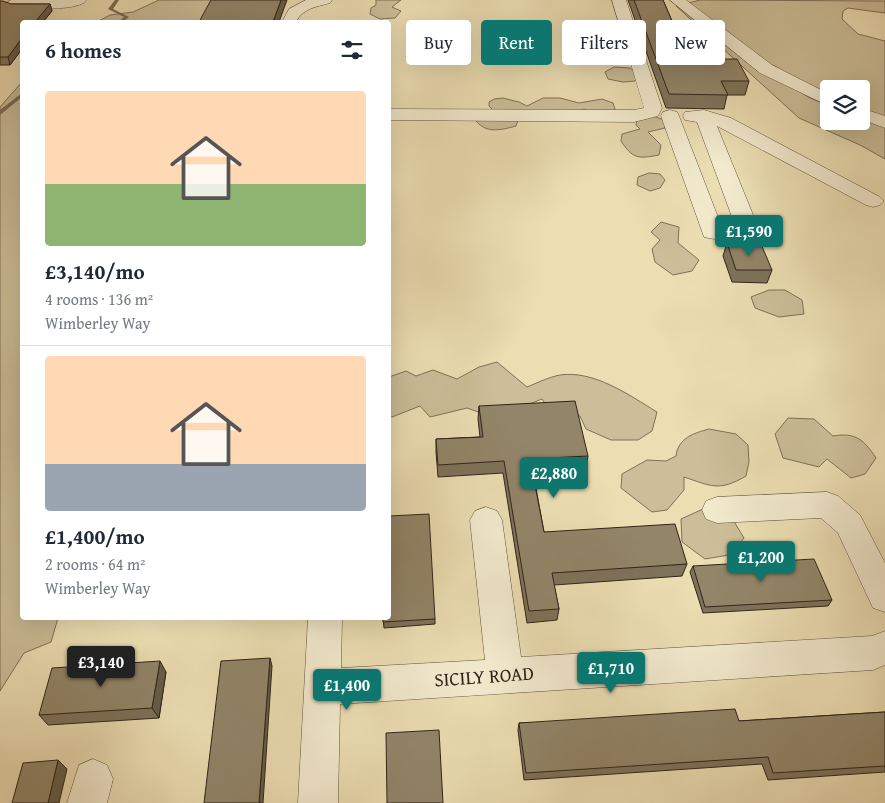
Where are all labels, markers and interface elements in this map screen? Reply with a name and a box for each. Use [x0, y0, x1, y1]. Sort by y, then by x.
chip: Buy [406, 20, 471, 65]
chip: Rent [481, 20, 552, 65]
chip: Filters [562, 20, 646, 65]
chip: New [656, 20, 725, 65]
text: 6 homes [45, 35, 121, 66]
icon: filters [338, 36, 366, 64]
map controls [820, 80, 870, 130]
button: layers [820, 80, 870, 130]
icon: home [161, 123, 251, 213]
pin: £1,590 [708, 214, 790, 257]
text: £1,590 [726, 219, 772, 243]
text: £3,140/mo [45, 256, 145, 287]
text: 4 rooms · 136 m² [45, 287, 153, 311]
text: Wimberley Way [45, 311, 151, 335]
icon: home [161, 389, 251, 479]
pin: £2,880 [513, 456, 595, 499]
text: £2,880 [531, 461, 577, 485]
text: £1,400/mo [45, 521, 145, 552]
pin: £1,200 [720, 540, 802, 583]
text: £1,200 [738, 545, 784, 569]
text: 2 rooms · 64 m² [45, 552, 145, 576]
text: Wimberley Way [45, 576, 151, 600]
pin: £3,140 [60, 646, 142, 688]
text: £3,140 [78, 650, 124, 674]
pin: £1,710 [570, 652, 652, 694]
text: £1,710 [588, 656, 634, 680]
street label: SICILY ROAD [433, 659, 535, 693]
pin: £1,400 [306, 668, 388, 711]
text: £1,400 [324, 673, 370, 697]

